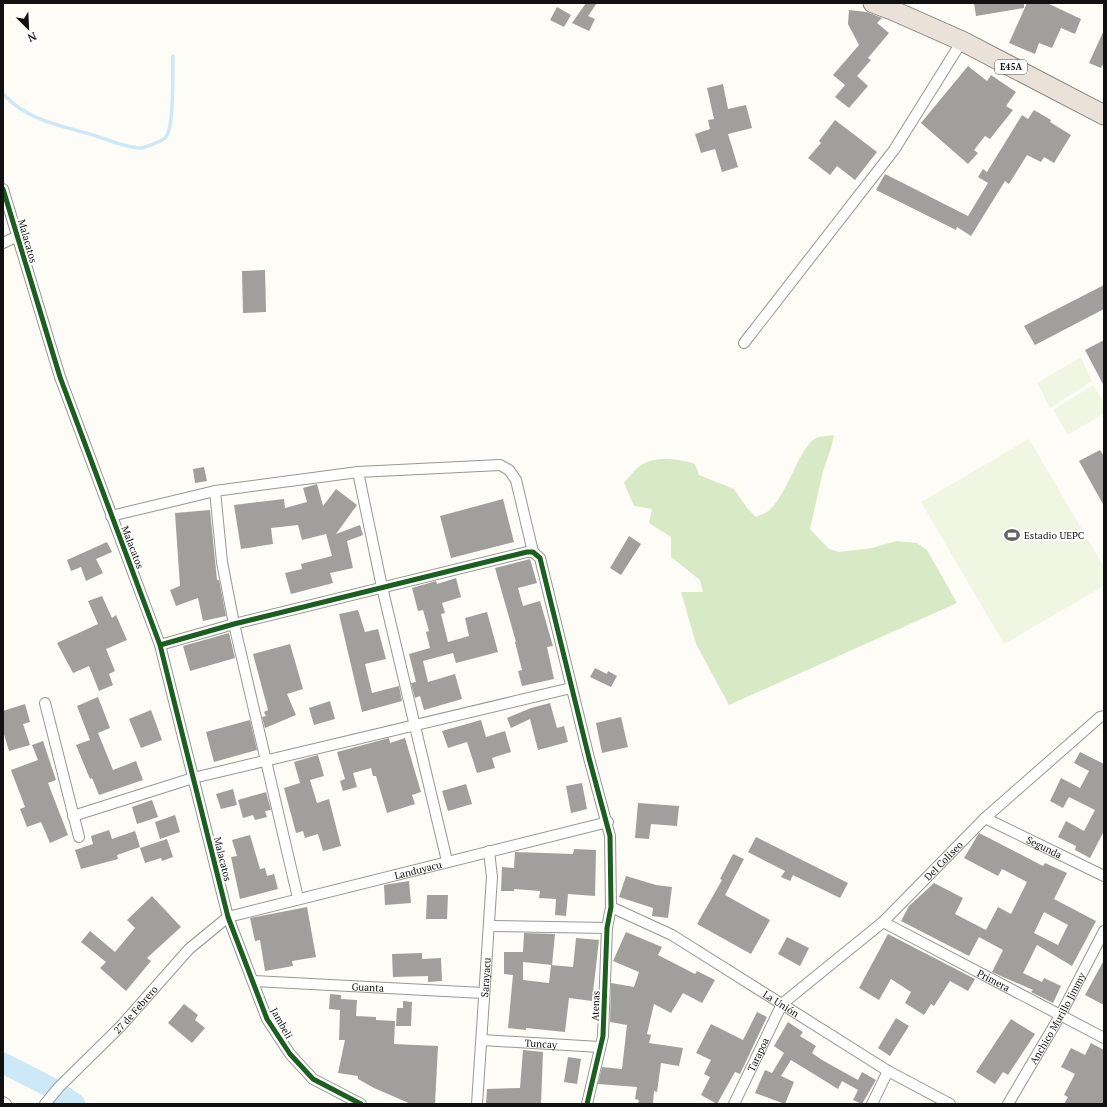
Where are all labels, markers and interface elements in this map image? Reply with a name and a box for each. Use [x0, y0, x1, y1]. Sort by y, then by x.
north arrow [8, 8, 48, 48]
text: N [25, 29, 39, 45]
road number: E45A [995, 60, 1027, 74]
street label: Malacatos [15, 218, 40, 265]
street label: Malacatos [118, 524, 147, 571]
sports icon: Estadio UEPC [1003, 526, 1021, 544]
place label: Estadio UEPC [1024, 529, 1084, 542]
street label: Segunda [1024, 833, 1064, 862]
street label: Malacatos [211, 836, 234, 883]
street label: Del Coliseo [921, 838, 966, 883]
street label: Landuyacu [393, 858, 443, 882]
street label: Sarayacu [478, 957, 494, 998]
street label: Primera [975, 967, 1012, 995]
street label: Anchico Murillo Jimmy [1027, 970, 1089, 1067]
street label: Guanta [351, 980, 384, 995]
street label: 27 de Febrero [111, 983, 161, 1037]
street label: La Unión [760, 988, 801, 1020]
street label: Atenas [588, 991, 603, 1021]
street label: Jambeli [268, 1005, 295, 1041]
street label: Tarapoa [745, 1036, 772, 1074]
street label: Tuncay [524, 1037, 558, 1051]

